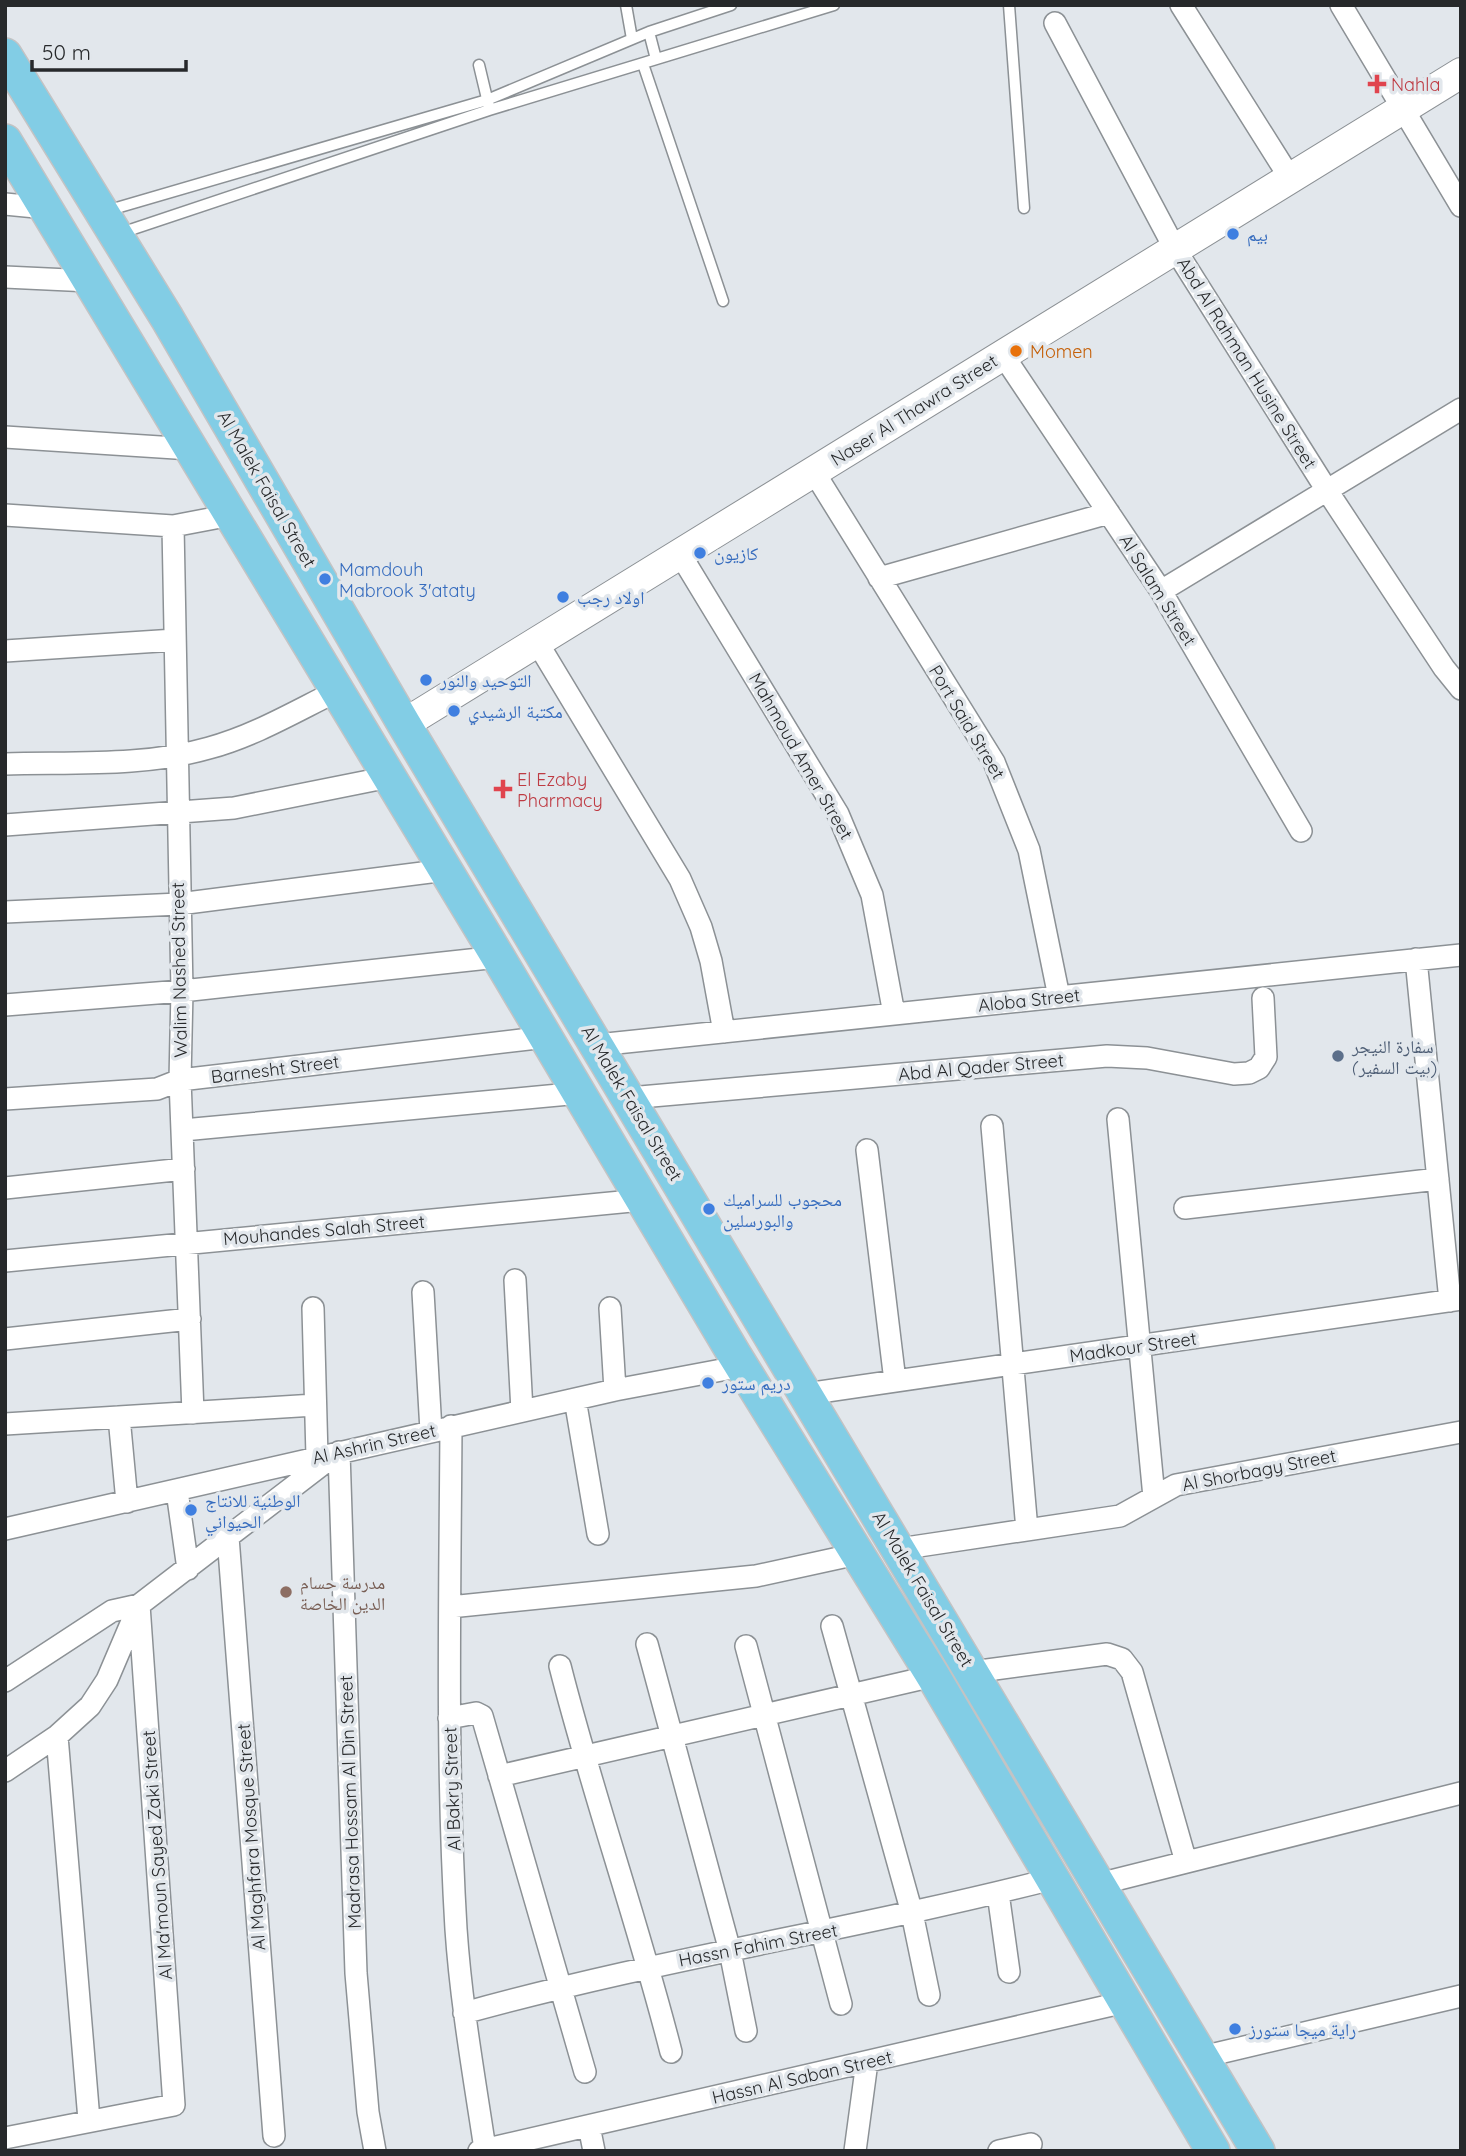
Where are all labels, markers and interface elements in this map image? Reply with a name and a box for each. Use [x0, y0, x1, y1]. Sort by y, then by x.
scale bar [32, 28, 186, 72]
text: 50 m [42, 39, 91, 65]
place label: Nahla [1391, 73, 1440, 96]
marker: Nahla [1369, 76, 1385, 92]
place label: بيم [1247, 223, 1268, 247]
marker: بيم [1225, 226, 1241, 242]
street label: Abd Al Rahman Husine Street [1172, 253, 1322, 473]
place label: Momen [1030, 340, 1093, 363]
marker: Momen [1008, 343, 1024, 359]
street label: Naser Al Thawra Street [826, 349, 1002, 471]
street label: Al Malek Faisal Street [213, 406, 321, 572]
street label: Al Salam Street [1115, 530, 1201, 650]
place label: كازيون [714, 542, 759, 565]
marker: كازيون [692, 545, 708, 561]
place label: Mamdouh Mabrook 3'ataty [339, 558, 476, 602]
marker: Mamdouh Mabrook 3'ataty [317, 571, 333, 587]
place label: اولاد رجب [577, 586, 645, 609]
marker: اولاد رجب [555, 589, 571, 605]
street label: Port Said Street [924, 661, 1010, 783]
place label: التوحيد والنور [439, 669, 532, 692]
street label: Mahmoud Amer Street [744, 669, 858, 843]
marker: التوحيد والنور [418, 672, 434, 688]
place label: مكتبة الرشيدي [468, 700, 563, 726]
marker: مكتبة الرشيدي [446, 703, 462, 719]
place label: El Ezaby Pharmacy [517, 768, 603, 812]
marker: El Ezaby Pharmacy [495, 781, 511, 797]
street label: Walim Nashed Street [166, 882, 192, 1058]
street label: Aloba Street [977, 983, 1081, 1017]
street label: Al Malek Faisal Street [576, 1021, 688, 1185]
place label: سفارة النيجر (بيت السفير) [1351, 1035, 1437, 1079]
street label: Abd Al Qader Street [897, 1048, 1065, 1086]
marker: سفارة النيجر (بيت السفير) [1330, 1048, 1346, 1064]
street label: Barnesht Street [210, 1050, 340, 1088]
place label: محجوب للسراميك والبورسلين [723, 1188, 842, 1232]
marker: محجوب للسراميك والبورسلين [701, 1201, 717, 1217]
street label: Mouhandes Salah Street [222, 1210, 426, 1250]
street label: Madkour Street [1068, 1327, 1198, 1367]
place label: دريم ستور [721, 1372, 791, 1396]
marker: دريم ستور [700, 1375, 716, 1391]
street label: Al Ashrin Street [310, 1419, 438, 1469]
street label: Al Shorbagy Street [1180, 1444, 1338, 1496]
place label: الوطنية للانتاج الحيواني [205, 1489, 300, 1536]
marker: الوطنية للانتاج الحيواني [183, 1502, 199, 1518]
street label: Al Malek Faisal Street [867, 1507, 979, 1671]
place label: مدرسة حسام الدين الخاصة [300, 1571, 385, 1615]
marker: مدرسة حسام الدين الخاصة [278, 1584, 294, 1600]
street label: Madrasa Hossam Al Din Street [334, 1675, 366, 1929]
street label: Al Maghfara Mosque Street [232, 1723, 270, 1951]
street label: Al Bakry Street [438, 1727, 466, 1851]
street label: Al Ma'moun Sayed Zaki Street [137, 1729, 177, 1981]
street label: Hassn Fahim Street [677, 1918, 839, 1972]
place label: راية ميجا ستورز [1248, 2018, 1356, 2041]
marker: راية ميجا ستورز [1227, 2021, 1243, 2037]
street label: Hassn Al Saban Street [710, 2045, 894, 2109]

